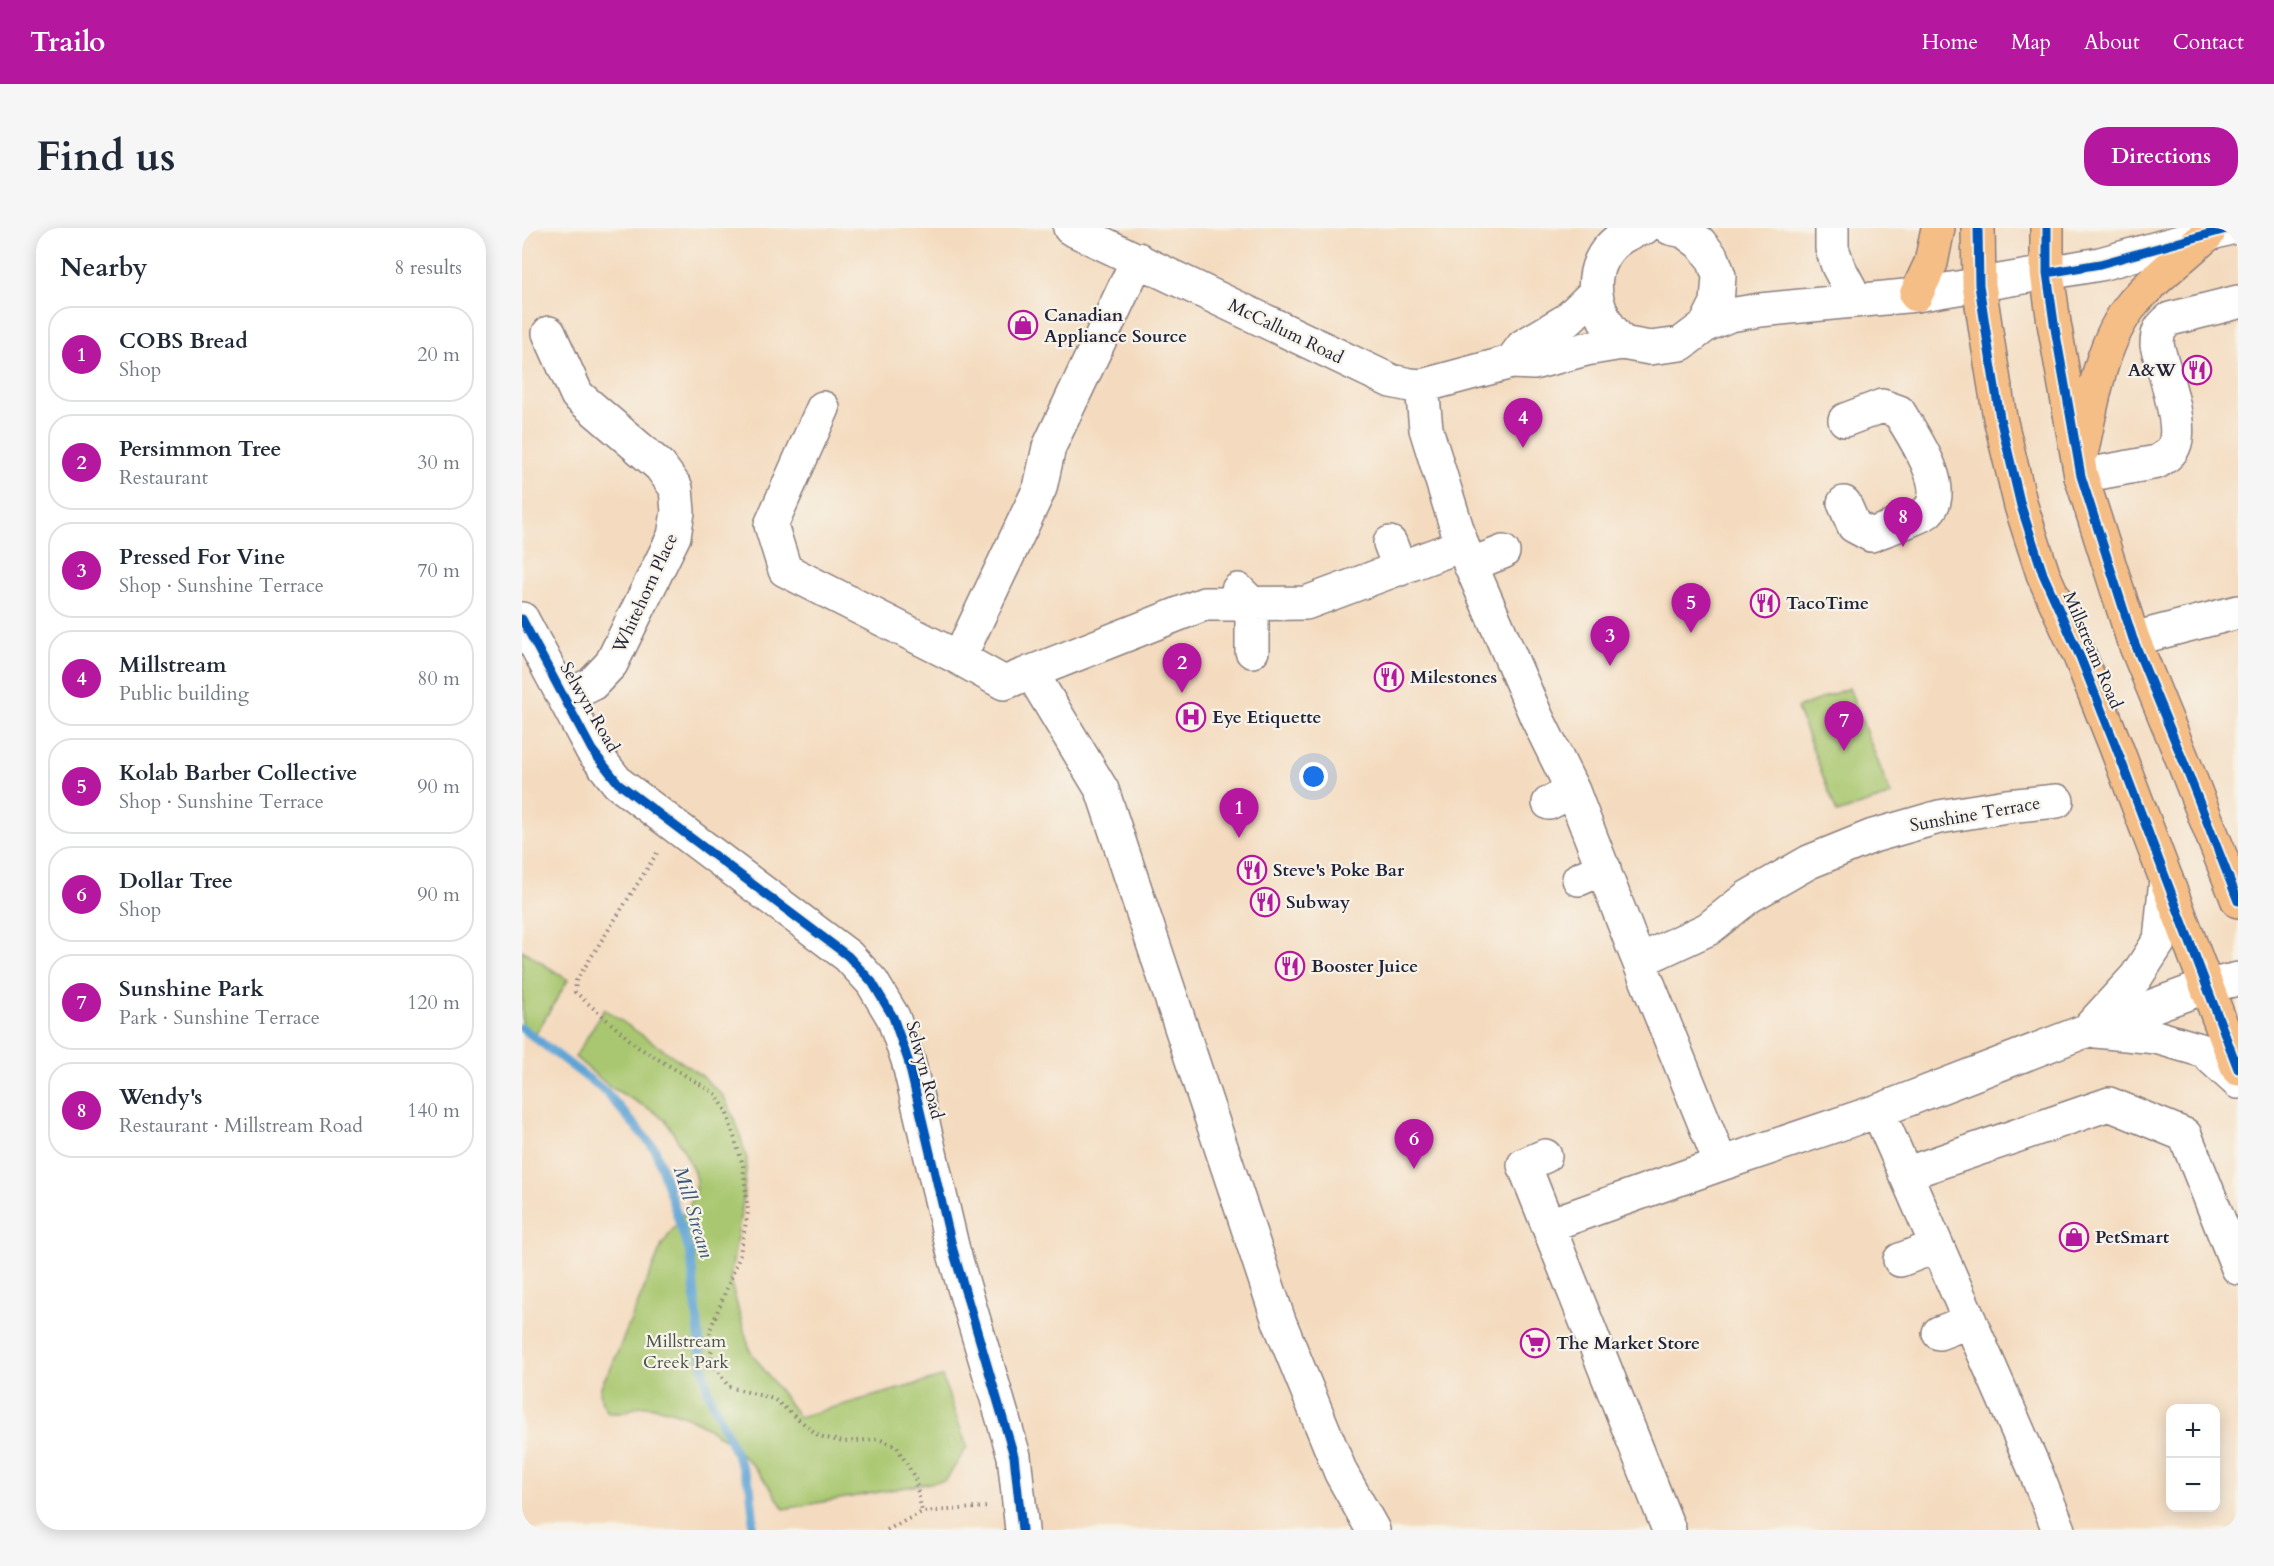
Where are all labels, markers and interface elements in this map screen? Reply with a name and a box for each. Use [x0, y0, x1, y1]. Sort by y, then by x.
text: Trailo [30, 23, 105, 61]
text: Home [1922, 28, 1978, 57]
text: Map [2011, 28, 2051, 57]
text: About [2084, 28, 2140, 57]
text: Contact [2173, 28, 2244, 57]
button: Directions [2084, 127, 2238, 186]
text: Find us [36, 128, 176, 185]
text: Nearby [60, 250, 148, 285]
text: 8 results [394, 254, 462, 281]
street label: McCallum Road [1224, 293, 1348, 370]
place label: Canadian Appliance Source [1044, 303, 1187, 349]
shop icon: Canadian Appliance Source [1007, 309, 1039, 341]
text: COBS Bread [119, 326, 248, 356]
text: 1 [76, 341, 87, 368]
text: 20 m [417, 341, 460, 368]
restaurant icon: A&W [2181, 354, 2213, 386]
text: Shop [119, 356, 161, 383]
place label: A&W [2128, 358, 2176, 383]
pin: 4 [1504, 398, 1542, 448]
text: Persimmon Tree [119, 434, 281, 464]
text: 2 [76, 449, 87, 476]
text: 30 m [417, 449, 460, 476]
text: Restaurant [119, 464, 208, 491]
pin: 8 [1884, 498, 1922, 547]
street label: Whitehorn Place [606, 529, 684, 658]
text: Pressed For Vine [119, 542, 285, 572]
text: 3 [76, 557, 87, 584]
text: 70 m [417, 557, 460, 584]
text: Shop · Sunshine Terrace [119, 572, 324, 599]
pin: 5 [1672, 584, 1710, 633]
restaurant icon: TacoTime [1749, 587, 1781, 619]
street label: Millstream Road [2057, 588, 2129, 713]
place label: TacoTime [1786, 591, 1869, 616]
pin: 3 [1590, 616, 1630, 666]
pin: 2 [1162, 644, 1202, 693]
text: Millstream [119, 650, 226, 680]
street label: Selwyn Road [554, 658, 626, 757]
restaurant icon: Milestones [1373, 661, 1405, 693]
text: 4 [76, 665, 87, 692]
text: 80 m [417, 665, 460, 692]
place label: Milestones [1410, 665, 1497, 690]
text: Public building [119, 680, 249, 707]
hospital icon: Eye Etiquette [1175, 701, 1207, 733]
pin: 7 [1824, 702, 1864, 751]
place label: Eye Etiquette [1212, 705, 1322, 730]
text: Kolab Barber Collective [119, 758, 358, 788]
your location [1299, 762, 1328, 791]
text: 5 [76, 773, 87, 800]
text: 90 m [417, 773, 460, 800]
text: Shop · Sunshine Terrace [119, 788, 324, 815]
pin: 1 [1220, 788, 1258, 838]
street label: Sunshine Terrace [1908, 791, 2042, 838]
restaurant icon: Steve's Poke Bar [1236, 854, 1268, 886]
place label: Steve's Poke Bar [1273, 858, 1405, 883]
text: Dollar Tree [119, 866, 233, 896]
text: 6 [76, 881, 87, 908]
text: 90 m [417, 881, 460, 908]
restaurant icon: Subway [1249, 886, 1281, 918]
place label: Subway [1286, 890, 1351, 915]
text: Shop [119, 896, 161, 923]
restaurant icon: Booster Juice [1274, 950, 1306, 982]
place label: Booster Juice [1311, 954, 1418, 979]
text: Sunshine Park [119, 974, 264, 1004]
text: 7 [76, 989, 87, 1016]
text: 120 m [407, 989, 460, 1016]
text: Park · Sunshine Terrace [119, 1004, 320, 1031]
street label: Selwyn Road [899, 1018, 950, 1122]
text: Wendy's [119, 1082, 202, 1112]
text: 8 [76, 1097, 87, 1124]
text: 140 m [407, 1097, 460, 1124]
text: Restaurant · Millstream Road [119, 1112, 363, 1139]
pin: 6 [1394, 1120, 1434, 1169]
water label: Mill Stream [667, 1163, 720, 1262]
shop icon: PetSmart [2058, 1221, 2090, 1253]
place label: PetSmart [2095, 1225, 2170, 1250]
supermarket icon: The Market Store [1519, 1327, 1551, 1359]
park label: Millstream Creek Park [643, 1329, 729, 1375]
place label: The Market Store [1556, 1331, 1700, 1356]
map controls [2166, 1404, 2220, 1512]
button: + [2166, 1404, 2220, 1458]
button: − [2166, 1458, 2220, 1512]

